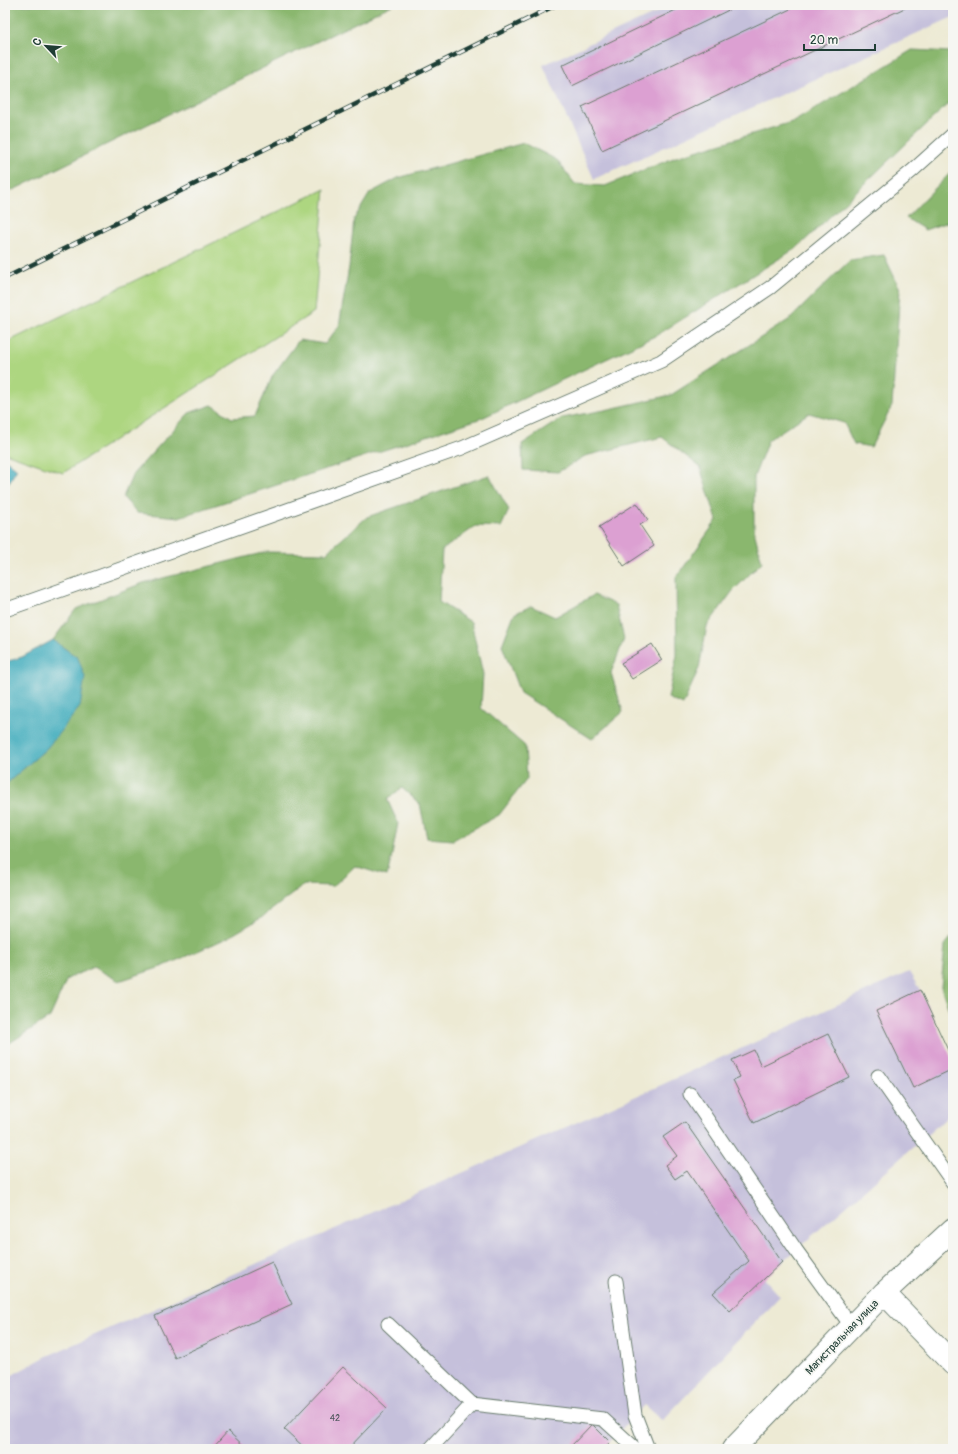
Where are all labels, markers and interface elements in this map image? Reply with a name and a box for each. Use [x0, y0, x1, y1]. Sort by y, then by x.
north arrow [26, 26, 66, 66]
scale bar [804, 26, 875, 52]
text: 20 m [810, 33, 839, 48]
text: С [30, 36, 45, 48]
street label: Магистральная улица [803, 1297, 881, 1377]
house number: 42 [330, 1413, 340, 1424]

